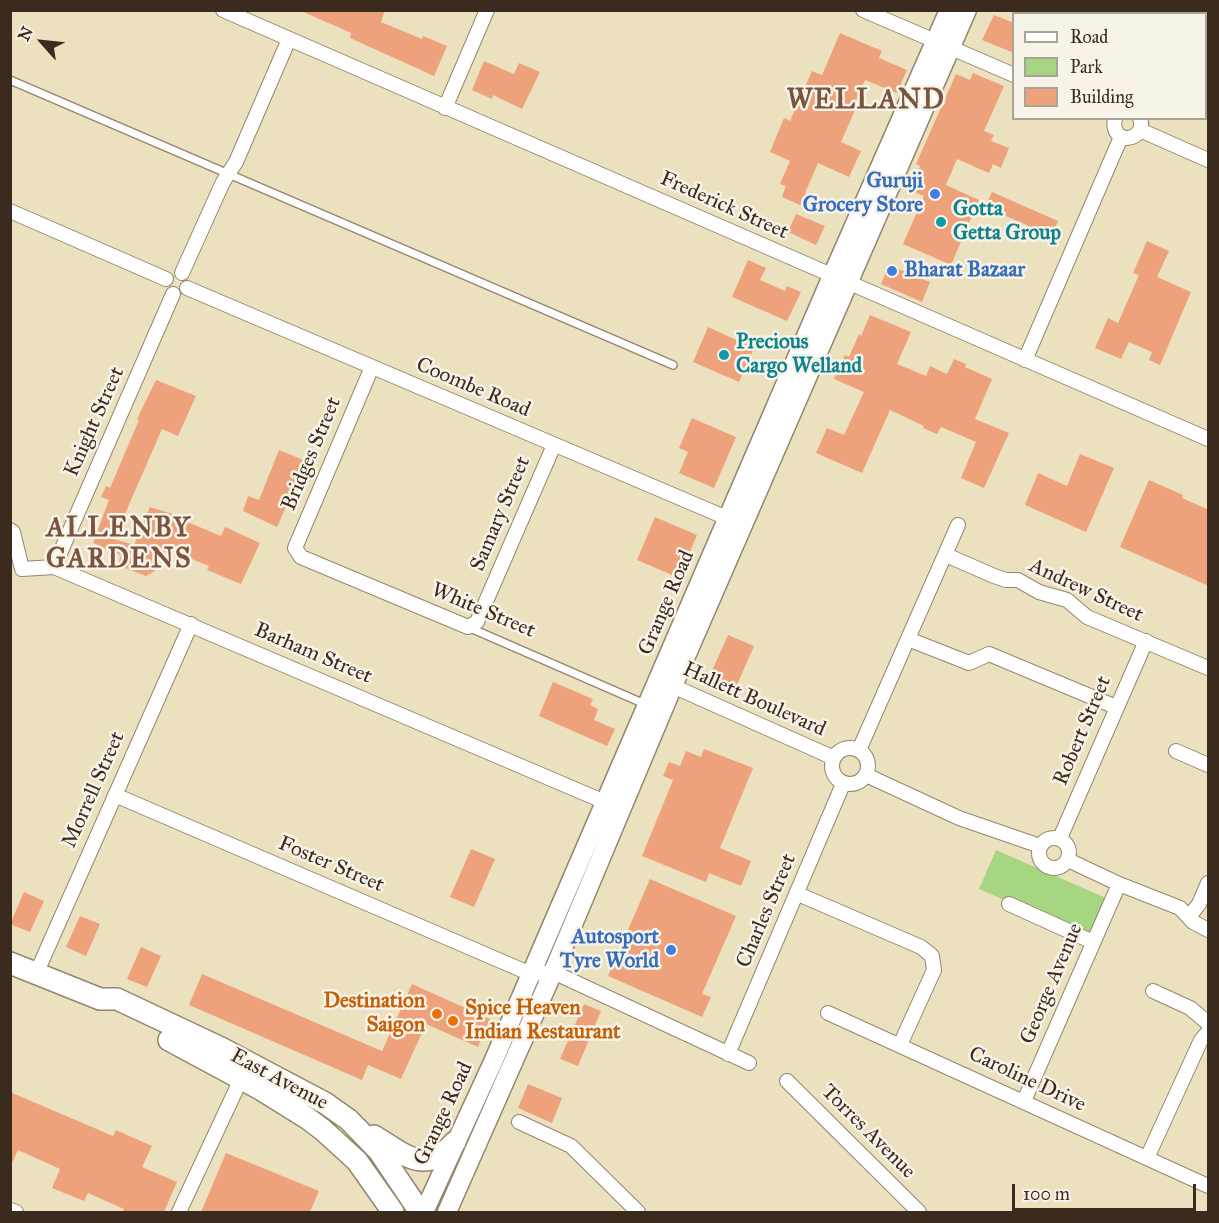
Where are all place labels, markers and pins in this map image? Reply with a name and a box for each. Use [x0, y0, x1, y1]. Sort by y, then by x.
place label: Guruji Grocery Store [803, 169, 923, 219]
marker: Guruji Grocery Store [928, 187, 942, 201]
place label: Gotta Getta Group [953, 197, 1061, 247]
marker: Gotta Getta Group [934, 215, 948, 229]
place label: Bharat Bazaar [904, 258, 1025, 284]
marker: Bharat Bazaar [885, 264, 899, 278]
place label: Precious Cargo Welland [736, 330, 862, 380]
marker: Precious Cargo Welland [717, 348, 731, 362]
place label: Autosport Tyre World [560, 925, 659, 975]
marker: Autosport Tyre World [664, 943, 678, 957]
place label: Destination Saigon [323, 989, 425, 1039]
place label: Spice Heaven Indian Restaurant [465, 996, 620, 1046]
marker: Destination Saigon [430, 1007, 444, 1021]
marker: Spice Heaven Indian Restaurant [446, 1014, 460, 1028]

